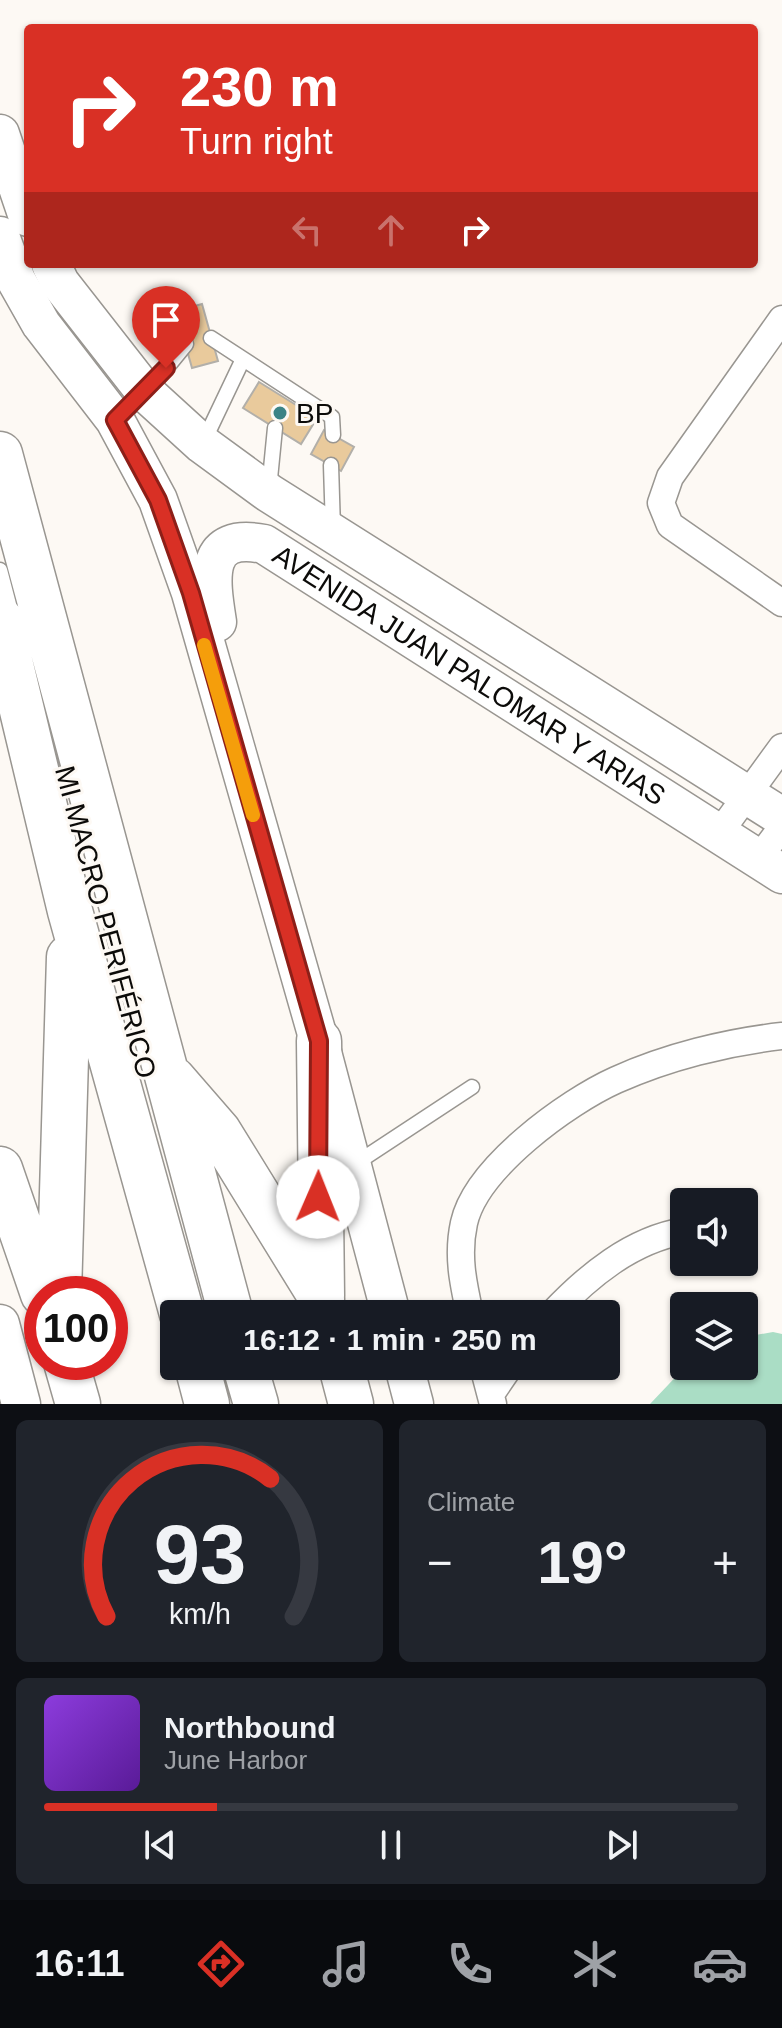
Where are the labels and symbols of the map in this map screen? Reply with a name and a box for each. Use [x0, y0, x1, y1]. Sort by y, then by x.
pin [132, 286, 200, 368]
place label: BP [296, 398, 333, 429]
marker: BP [271, 404, 289, 422]
street label: AVENIDA JUAN PALOMAR Y ARIAS [267, 539, 671, 812]
street label: MI MACRO PERIFÉRICO [49, 763, 162, 1082]
position arrow [276, 1155, 360, 1239]
speed limit sign: 100 [24, 1276, 128, 1380]

